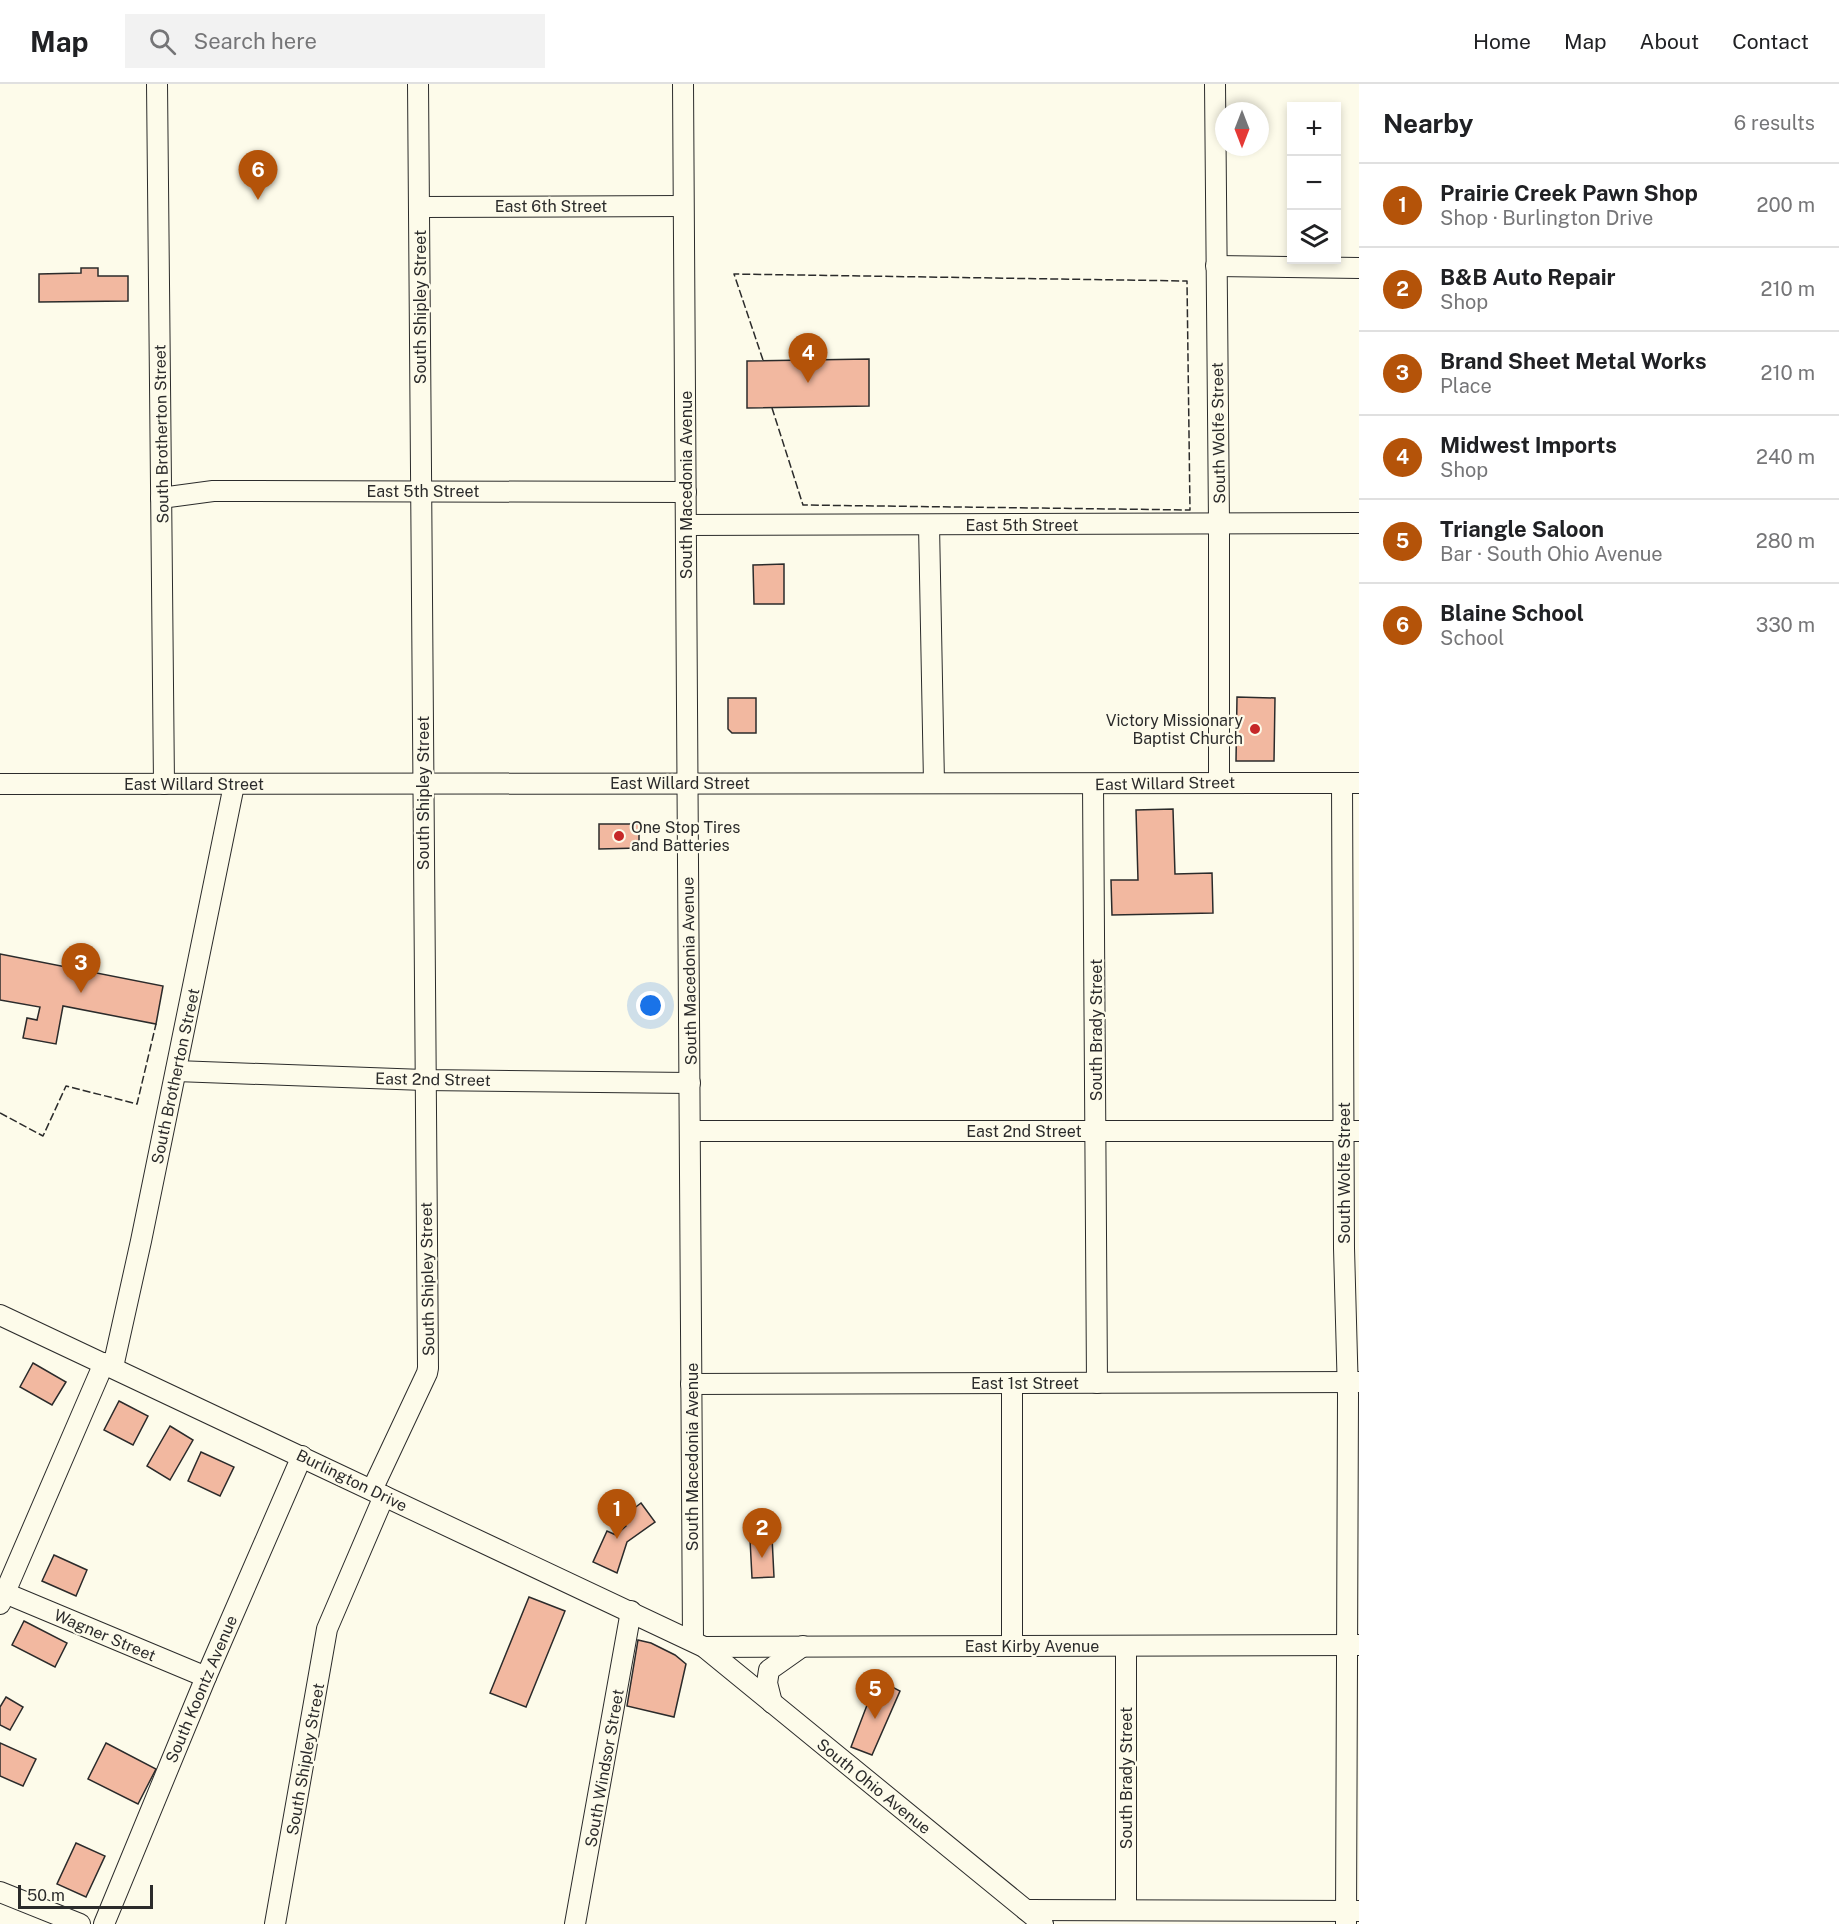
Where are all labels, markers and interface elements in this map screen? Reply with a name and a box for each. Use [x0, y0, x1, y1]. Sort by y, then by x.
search box [125, 14, 545, 68]
text: Map [30, 25, 89, 58]
icon: search [146, 25, 179, 58]
text: Search here [194, 28, 317, 54]
text: Home [1473, 29, 1531, 54]
text: Map [1564, 29, 1607, 54]
text: About [1640, 29, 1699, 54]
text: Contact [1732, 29, 1809, 54]
north arrow [1215, 102, 1269, 156]
map controls [1287, 102, 1341, 264]
button: + [1287, 102, 1341, 156]
text: Nearby [1383, 108, 1473, 139]
text: 6 results [1734, 111, 1815, 135]
pin: 6 [238, 150, 278, 200]
button: − [1287, 156, 1341, 210]
text: Prairie Creek Pawn Shop [1440, 180, 1698, 206]
text: 1 [1398, 193, 1407, 217]
text: 200 m [1757, 193, 1815, 217]
street label: East 6th Street [495, 197, 607, 216]
text: Shop · Burlington Drive [1440, 206, 1653, 230]
button: layers [1287, 210, 1341, 264]
street label: South Shipley Street [411, 230, 430, 384]
text: B&B Auto Repair [1440, 264, 1616, 290]
text: 2 [1396, 277, 1409, 301]
text: 210 m [1761, 277, 1815, 301]
text: Shop [1440, 290, 1488, 314]
pin: 4 [788, 334, 828, 383]
street label: South Brotherton Street [150, 344, 173, 524]
text: Brand Sheet Metal Works [1440, 348, 1707, 374]
text: 3 [1396, 361, 1409, 385]
text: 210 m [1761, 361, 1815, 385]
street label: South Wolfe Street [1208, 362, 1229, 504]
text: Place [1440, 374, 1492, 398]
street label: South Macedonia Avenue [677, 391, 696, 579]
text: Midwest Imports [1440, 432, 1617, 458]
text: 4 [1396, 445, 1409, 469]
text: 240 m [1756, 445, 1815, 469]
text: Shop [1440, 458, 1488, 482]
street label: East 5th Street [367, 482, 479, 501]
street label: East 5th Street [966, 516, 1078, 535]
text: Triangle Saloon [1440, 516, 1604, 542]
text: 5 [1396, 529, 1409, 553]
text: 280 m [1756, 529, 1815, 553]
text: Bar · South Ohio Avenue [1440, 542, 1663, 566]
text: Blaine School [1440, 600, 1584, 626]
text: 6 [1396, 613, 1409, 637]
text: 330 m [1756, 613, 1815, 637]
text: School [1440, 626, 1504, 650]
place label: Victory Missionary Baptist Church [1106, 711, 1243, 748]
street label: South Shipley Street [414, 716, 433, 870]
marker: Victory Missionary Baptist Church [1248, 722, 1262, 736]
street label: East Willard Street [1095, 773, 1235, 794]
street label: East Willard Street [610, 774, 750, 793]
street label: East Willard Street [124, 775, 264, 794]
place label: One Stop Tires and Batteries [631, 818, 740, 855]
marker: One Stop Tires and Batteries [612, 829, 626, 843]
street label: South Macedonia Avenue [678, 877, 701, 1065]
pin: 3 [62, 944, 100, 993]
street label: South Brady Street [1087, 959, 1106, 1101]
street label: South Brotherton Street [148, 986, 203, 1166]
your location [636, 991, 665, 1020]
street label: East 2nd Street [375, 1069, 491, 1090]
street label: South Wolfe Street [1335, 1102, 1354, 1244]
street label: East 2nd Street [966, 1122, 1082, 1141]
street label: South Shipley Street [417, 1202, 438, 1356]
street label: South Macedonia Avenue [683, 1363, 702, 1551]
street label: East 1st Street [971, 1374, 1079, 1393]
street label: Burlington Drive [293, 1445, 410, 1515]
pin: 1 [598, 1490, 636, 1539]
pin: 2 [742, 1508, 782, 1558]
street label: Wagner Street [51, 1606, 158, 1665]
street label: South Koontz Avenue [162, 1613, 241, 1766]
street label: East Kirby Avenue [965, 1637, 1099, 1656]
pin: 5 [856, 1670, 894, 1719]
street label: South Shipley Street [283, 1681, 328, 1837]
street label: South Windsor Street [581, 1688, 628, 1849]
street label: South Brady Street [1117, 1707, 1136, 1849]
street label: South Ohio Avenue [813, 1735, 934, 1838]
scale bar [18, 1882, 153, 1910]
text: 50 m [27, 1886, 65, 1905]

